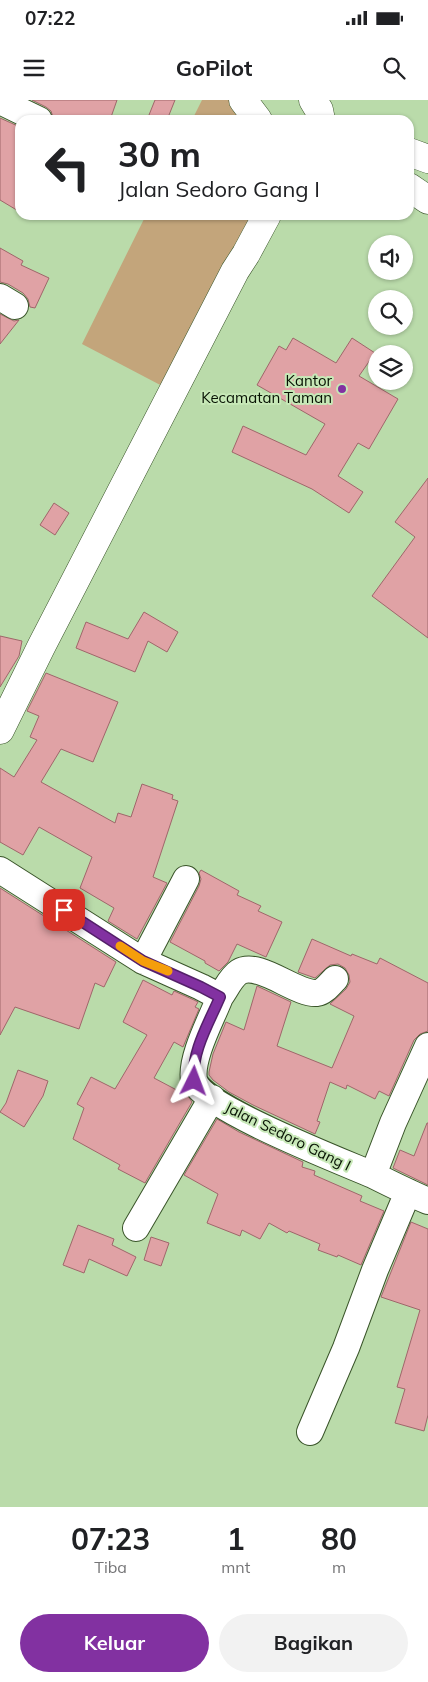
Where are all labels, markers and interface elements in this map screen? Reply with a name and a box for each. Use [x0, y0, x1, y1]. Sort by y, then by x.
text: 07:22 [25, 6, 75, 30]
icon: menu [20, 54, 48, 82]
text: GoPilot [176, 54, 252, 82]
icon: search [380, 54, 408, 82]
text: 30 m [118, 132, 201, 176]
icon: left [35, 135, 100, 200]
text: Jalan Sedoro Gang I [118, 175, 320, 203]
map controls [368, 235, 413, 390]
button: sound [368, 235, 413, 280]
button: search [368, 290, 413, 335]
button: layers [368, 345, 413, 390]
place label: Kantor Kecamatan Taman [201, 371, 333, 407]
marker: Kantor Kecamatan Taman [336, 383, 348, 395]
pin [43, 889, 85, 931]
icon: arrive [50, 896, 78, 924]
position arrow [167, 1054, 219, 1106]
street label: Jalan Sedoro Gang I [222, 1097, 354, 1175]
text: 07:23 [71, 1520, 150, 1558]
text: 1 [227, 1520, 245, 1558]
text: 80 [321, 1520, 357, 1558]
text: Tiba [94, 1557, 127, 1577]
text: mnt [221, 1557, 250, 1577]
text: m [332, 1557, 346, 1577]
button: Keluar [20, 1614, 209, 1672]
button: Bagikan [219, 1614, 408, 1672]

